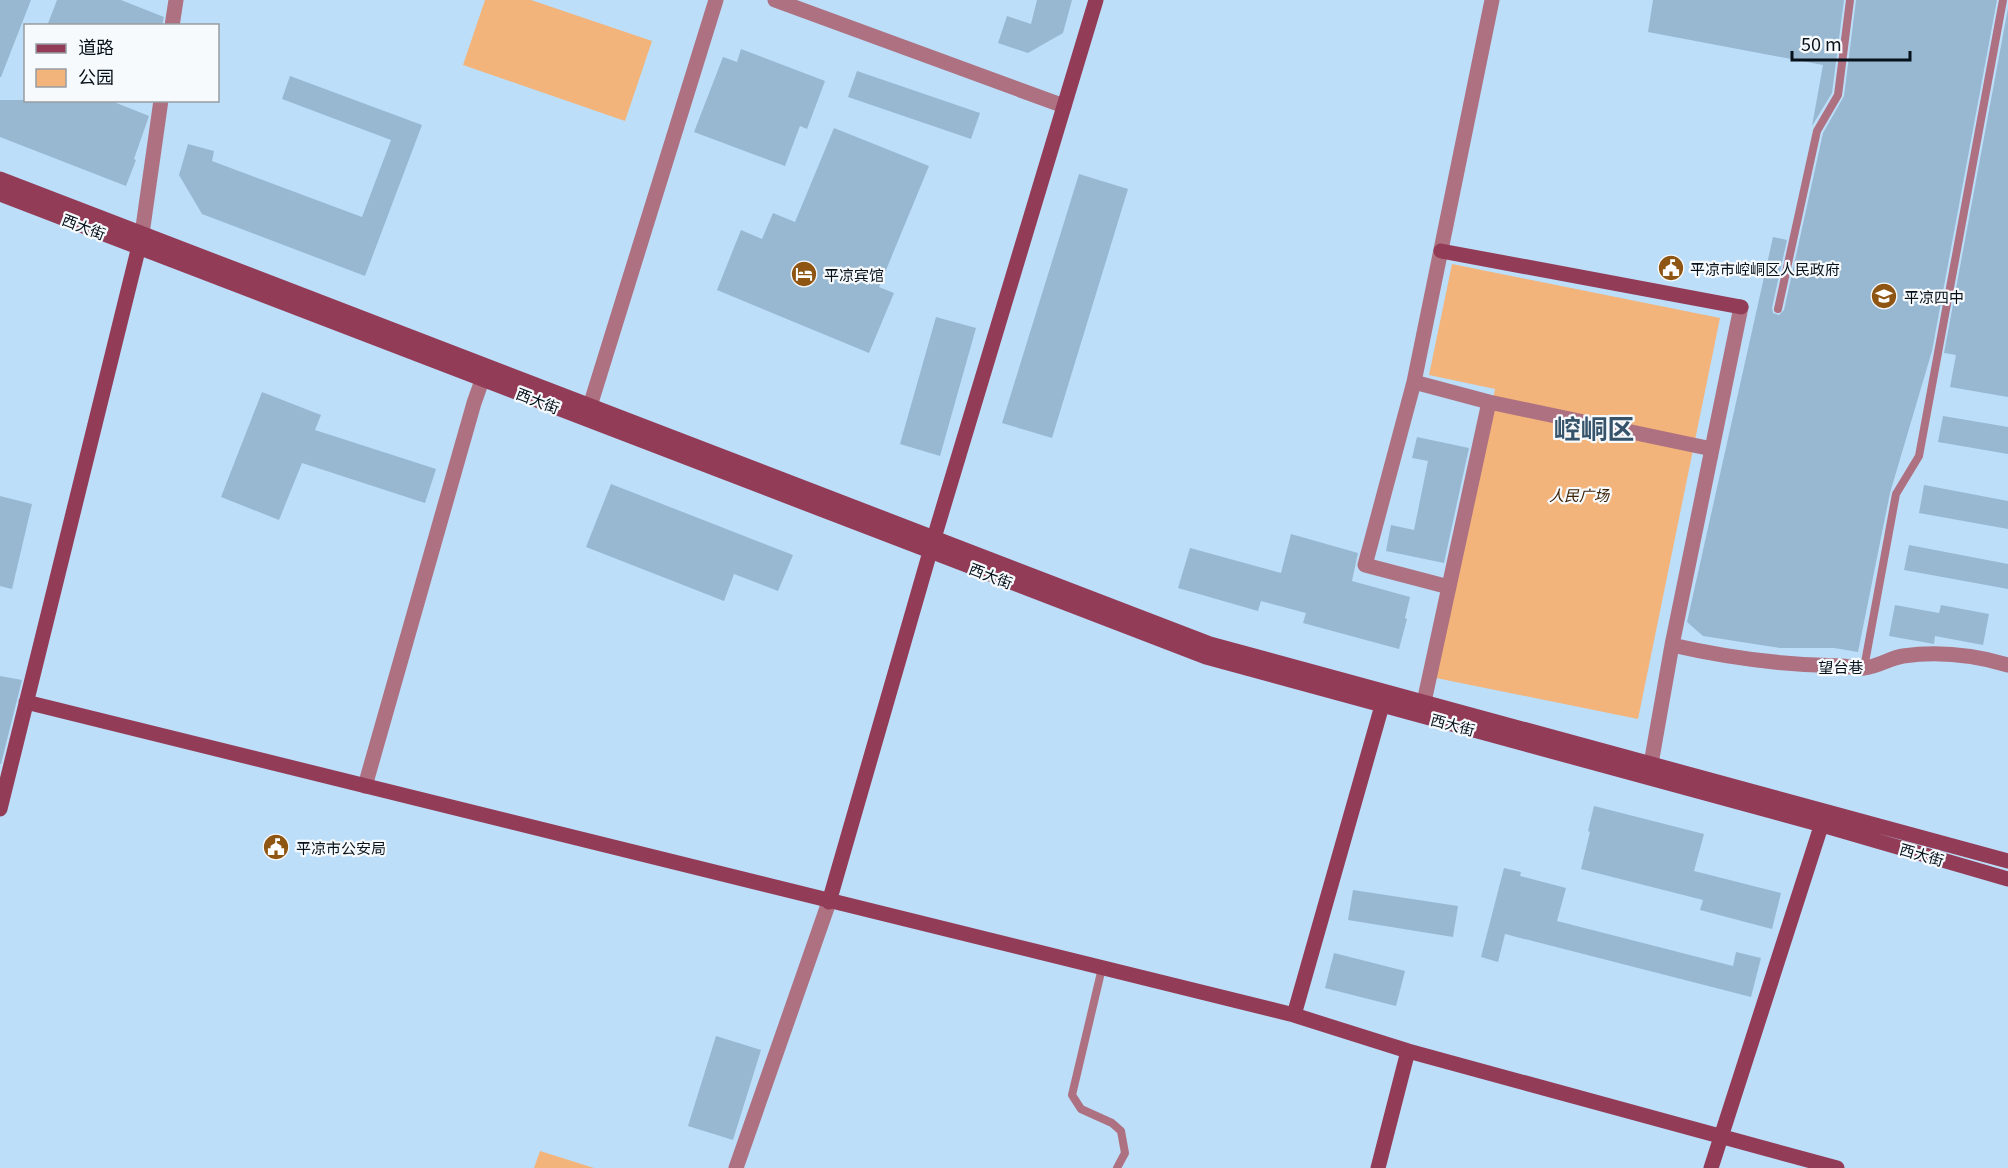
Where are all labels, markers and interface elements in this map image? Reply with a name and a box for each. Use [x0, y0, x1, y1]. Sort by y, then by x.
legend [24, 24, 219, 102]
scale bar [1792, 24, 1910, 62]
text: 50 m [1801, 30, 1842, 56]
text: 道路 [78, 33, 114, 59]
text: 公园 [78, 63, 114, 89]
street label: 西大街 [59, 208, 109, 244]
public building icon: 平凉市崆峒区人民政府 [1656, 253, 1686, 283]
place label: 平凉市崆峒区人民政府 [1690, 258, 1840, 279]
hotel icon: 平凉宾馆 [789, 259, 819, 289]
place label: 平凉宾馆 [824, 264, 884, 285]
school or university icon: 平凉四中 [1869, 281, 1899, 311]
place label: 平凉四中 [1904, 286, 1964, 307]
street label: 西大街 [513, 382, 563, 418]
district label: 崆峒区 [1554, 408, 1635, 447]
park label: 人民广场 [1549, 484, 1611, 505]
street label: 西大街 [966, 557, 1016, 593]
street label: 望台巷 [1818, 656, 1864, 677]
street label: 西大街 [1429, 708, 1477, 740]
public building icon: 平凉市公安局 [261, 832, 291, 862]
place label: 平凉市公安局 [296, 837, 386, 858]
street label: 西大街 [1897, 838, 1947, 870]

